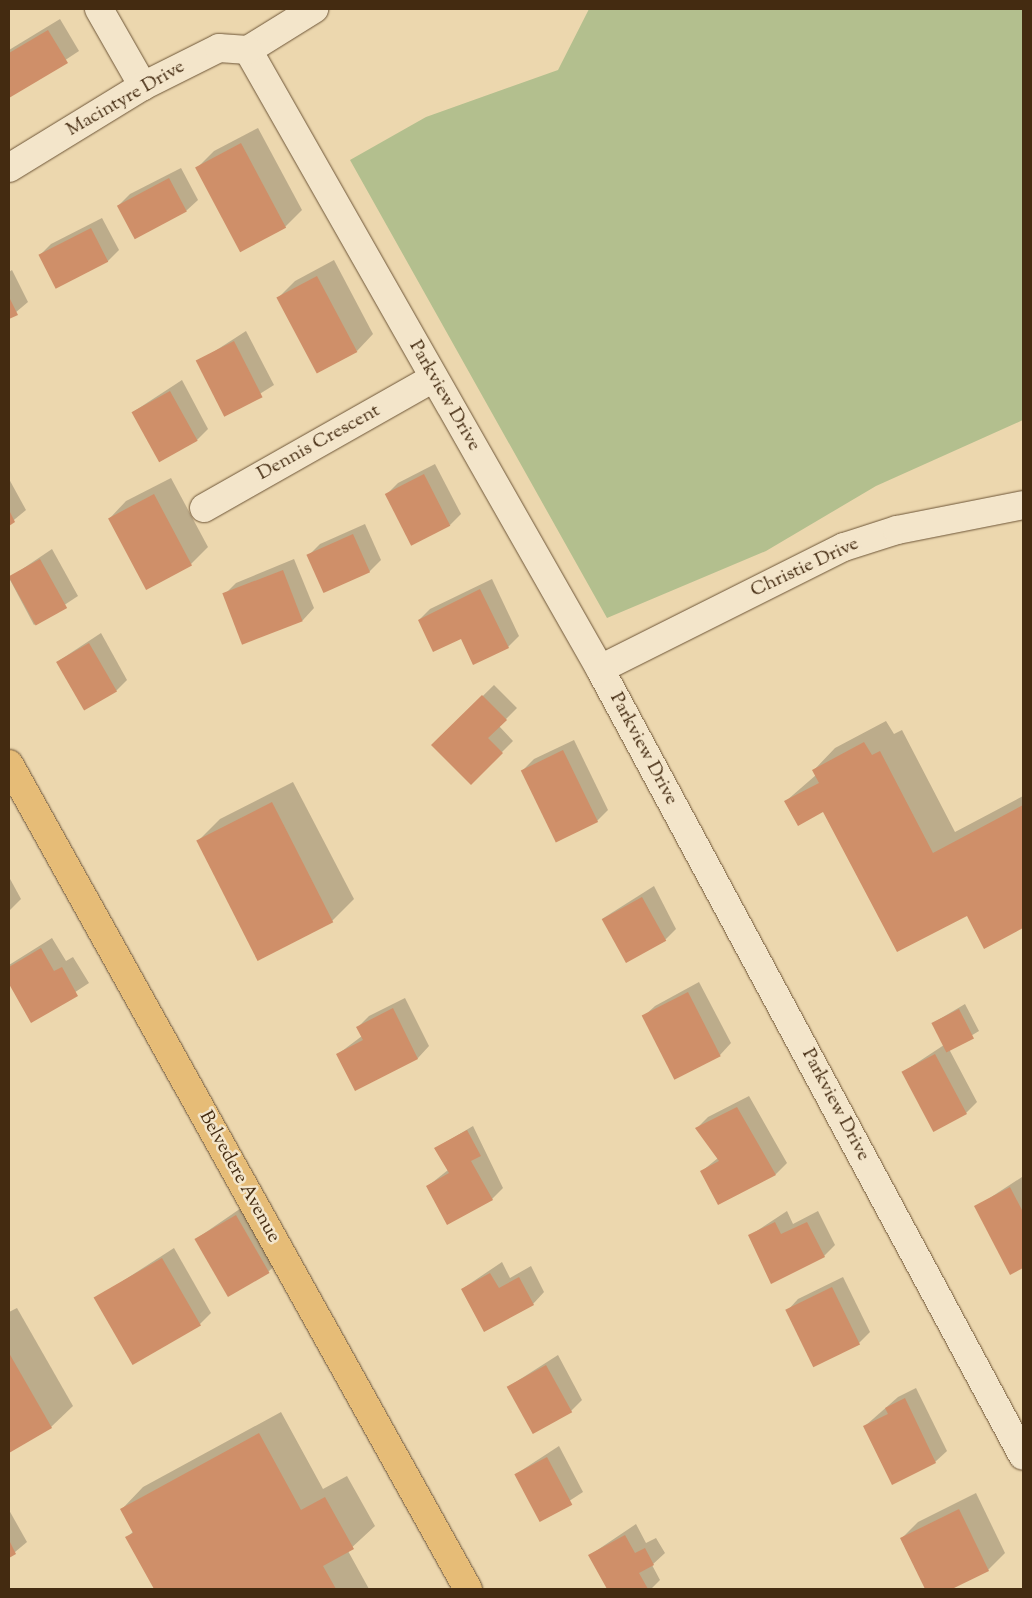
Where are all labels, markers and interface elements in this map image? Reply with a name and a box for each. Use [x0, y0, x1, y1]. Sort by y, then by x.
street label: Macintyre Drive [63, 56, 189, 142]
street label: Parkview Drive [403, 337, 485, 455]
street label: Dennis Crescent [254, 400, 384, 486]
street label: Christie Drive [747, 533, 863, 603]
street label: Parkview Drive [604, 689, 682, 809]
street label: Parkview Drive [796, 1045, 874, 1165]
street label: Belvedere Avenue [193, 1107, 285, 1247]

